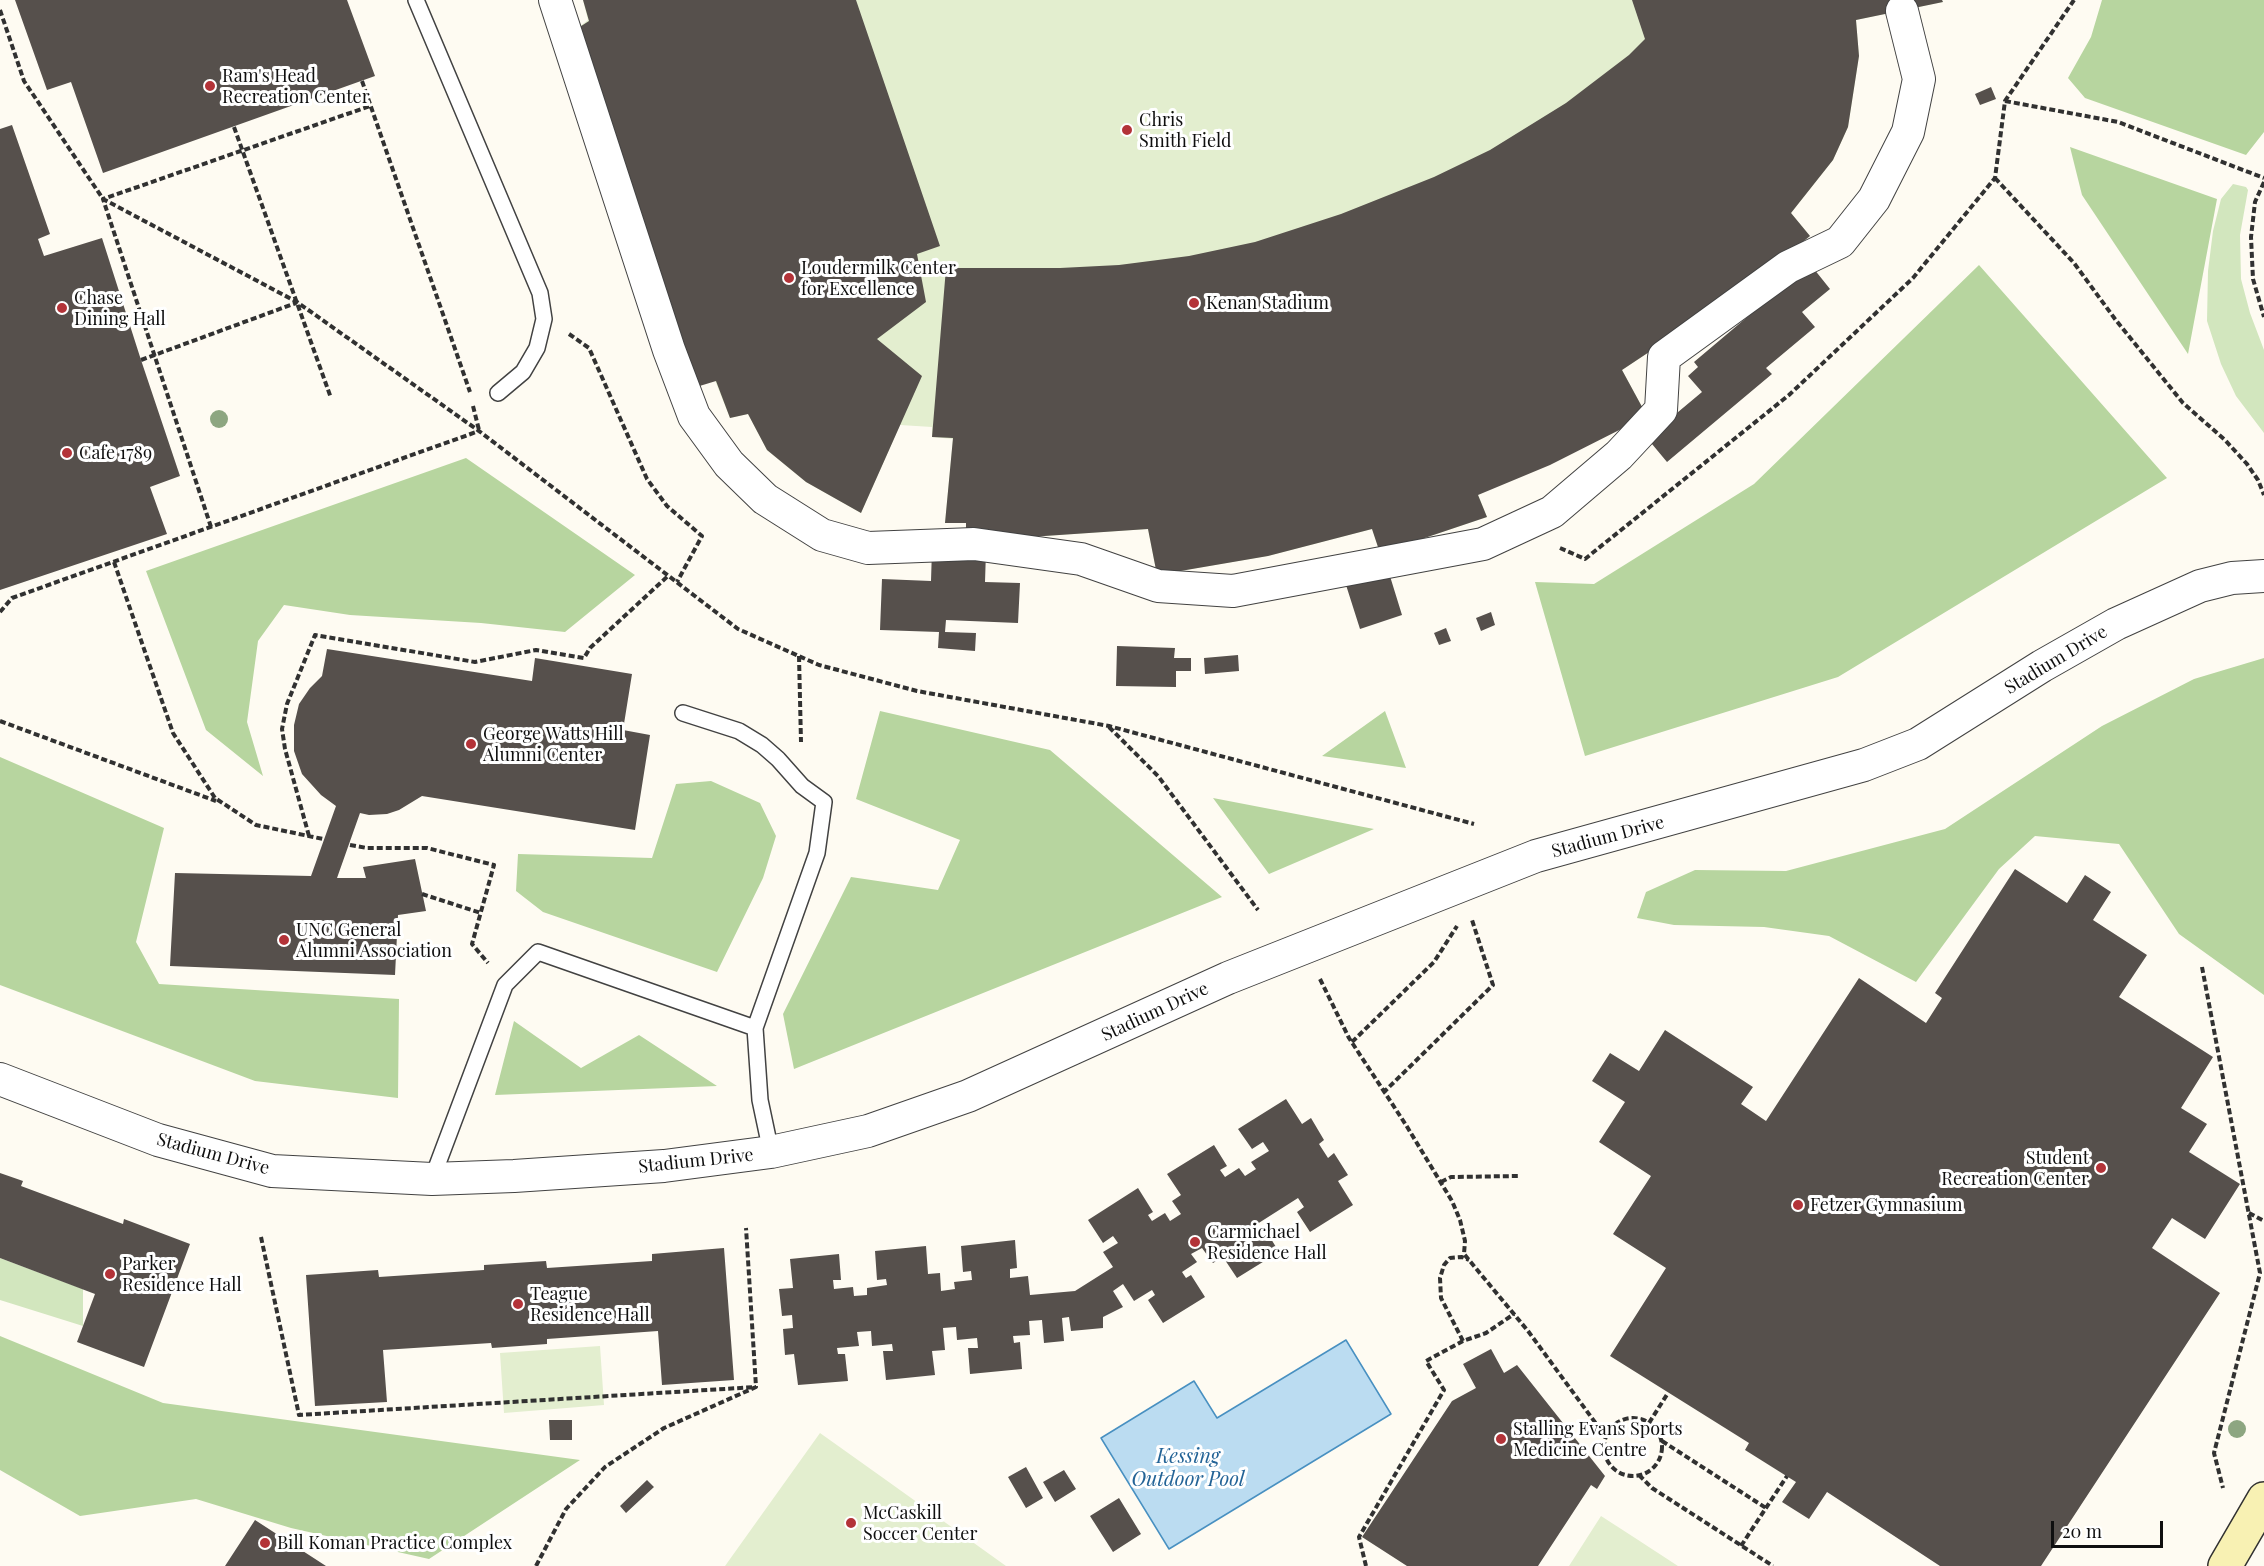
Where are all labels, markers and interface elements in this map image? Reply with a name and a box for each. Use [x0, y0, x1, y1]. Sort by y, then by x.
place label: Ram's Head Recreation Center [222, 65, 370, 107]
marker: Ram's Head Recreation Center [203, 79, 217, 93]
place label: Chris Smith Field [1139, 109, 1231, 152]
marker: Chris Smith Field [1120, 123, 1134, 137]
place label: Loudermilk Center for Excellence [801, 257, 956, 300]
marker: Loudermilk Center for Excellence [782, 271, 796, 285]
place label: Chase Dining Hall [74, 287, 166, 330]
place label: Kenan Stadium [1206, 292, 1329, 314]
marker: Kenan Stadium [1187, 296, 1201, 310]
marker: Chase Dining Hall [55, 301, 69, 315]
place label: Cafe 1789 [79, 442, 152, 464]
marker: Cafe 1789 [60, 446, 74, 460]
street label: Stadium Drive [2001, 621, 2111, 699]
place label: George Watts Hill Alumni Center [483, 723, 624, 766]
marker: George Watts Hill Alumni Center [464, 737, 478, 751]
street label: Stadium Drive [1549, 812, 1667, 862]
place label: UNC General Alumni Association [296, 919, 452, 962]
marker: UNC General Alumni Association [277, 933, 291, 947]
street label: Stadium Drive [1098, 978, 1212, 1046]
street label: Stadium Drive [154, 1129, 272, 1179]
street label: Stadium Drive [637, 1144, 755, 1178]
place label: Student Recreation Center [1941, 1147, 2089, 1190]
marker: Student Recreation Center [2094, 1161, 2108, 1175]
place label: Fetzer Gymnasium [1810, 1194, 1963, 1216]
marker: Fetzer Gymnasium [1791, 1198, 1805, 1212]
place label: Carmichael Residence Hall [1207, 1221, 1327, 1264]
marker: Carmichael Residence Hall [1188, 1235, 1202, 1249]
place label: Parker Residence Hall [122, 1253, 242, 1296]
marker: Parker Residence Hall [103, 1267, 117, 1281]
place label: Teague Residence Hall [530, 1283, 650, 1326]
marker: Teague Residence Hall [511, 1297, 525, 1311]
place label: Stalling Evans Sports Medicine Centre [1513, 1418, 1683, 1460]
marker: Stalling Evans Sports Medicine Centre [1494, 1432, 1508, 1446]
water label: Kessing Outdoor Pool [1131, 1445, 1245, 1492]
place label: McCaskill Soccer Center [863, 1502, 977, 1544]
scale bar [2054, 1509, 2166, 1547]
marker: McCaskill Soccer Center [844, 1516, 858, 1530]
text: 20 m [2062, 1519, 2102, 1543]
place label: Bill Koman Practice Complex [277, 1532, 512, 1554]
marker: Bill Koman Practice Complex [258, 1536, 272, 1550]

